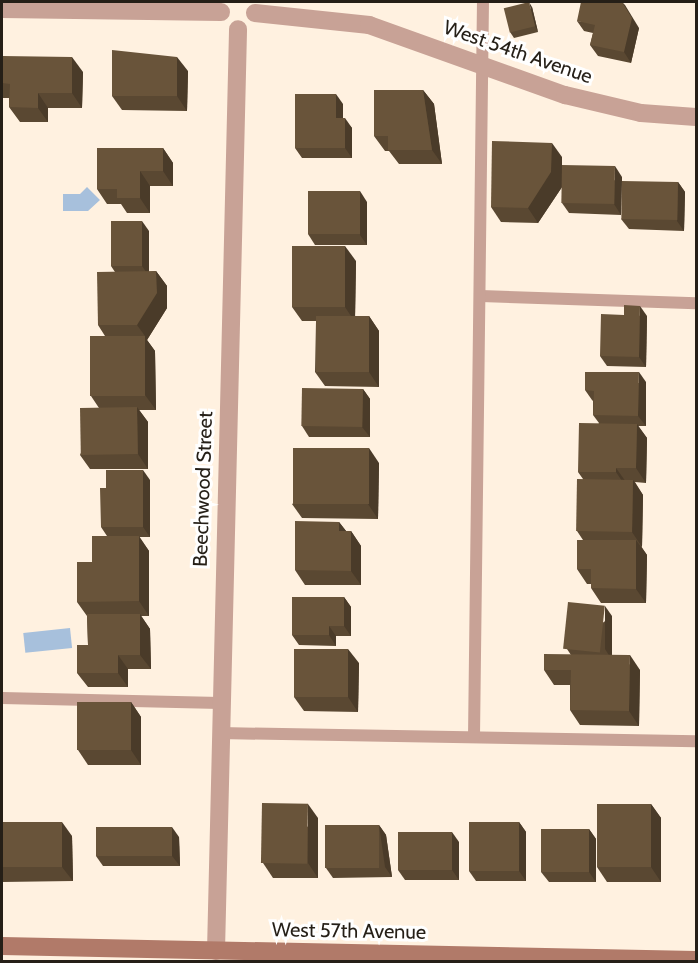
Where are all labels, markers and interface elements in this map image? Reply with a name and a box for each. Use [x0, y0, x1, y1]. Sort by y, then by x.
street label: West 54th Avenue [440, 15, 596, 89]
street label: Beechwood Street [188, 411, 218, 567]
street label: West 57th Avenue [272, 918, 426, 944]

